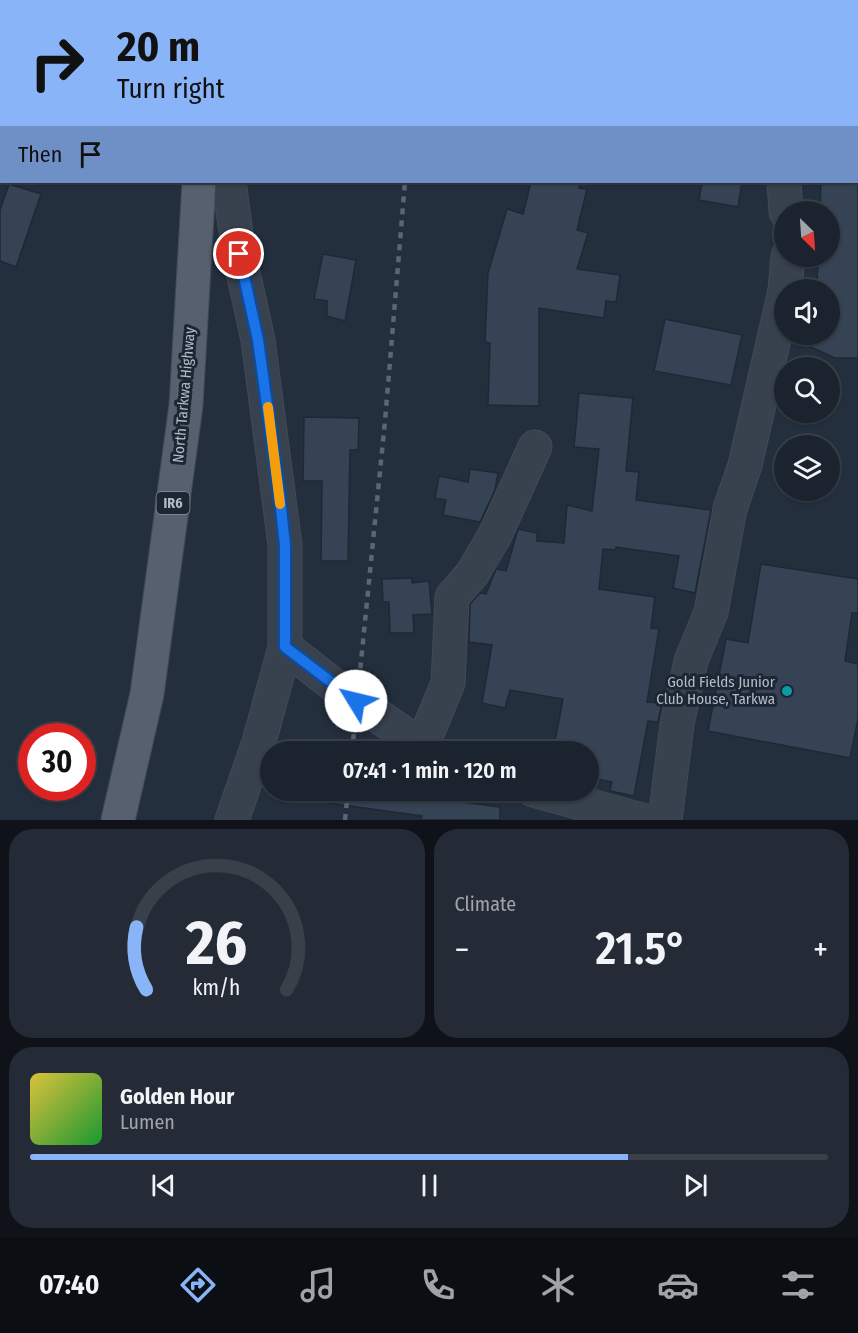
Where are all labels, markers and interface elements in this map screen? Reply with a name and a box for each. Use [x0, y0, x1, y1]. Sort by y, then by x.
text: 20 m [117, 22, 200, 72]
icon: right [18, 24, 96, 102]
text: Turn right [117, 73, 225, 105]
icon: arrive [74, 138, 107, 171]
text: Then [18, 141, 62, 168]
north arrow [774, 201, 840, 267]
map controls [774, 201, 840, 501]
pin [213, 228, 264, 279]
icon: arrive [222, 237, 255, 270]
button: sound [774, 279, 840, 345]
street label: North Tarkwa Highway [169, 326, 199, 464]
button: search [774, 357, 840, 423]
button: layers [774, 435, 840, 501]
road number: IR6 [156, 492, 190, 514]
position arrow [324, 669, 388, 733]
place label: Gold Fields Junior Club House, Tarkwa [656, 673, 776, 708]
marker: Gold Fields Junior Club House, Tarkwa [780, 684, 794, 698]
speed limit sign: 30 [18, 723, 96, 801]
text: 07:41 · 1 min · 120 m [343, 757, 516, 784]
text: Climate [455, 892, 516, 916]
text: 26 [185, 906, 248, 981]
text: 21.5° [595, 922, 687, 976]
text: − [455, 930, 469, 970]
text: + [813, 930, 828, 970]
text: km/h [193, 976, 241, 1002]
text: Golden Hour [120, 1083, 234, 1110]
text: Lumen [120, 1110, 175, 1134]
icon: previous [147, 1169, 180, 1202]
icon: pause [413, 1169, 446, 1202]
icon: next [679, 1169, 712, 1202]
icon: directions [177, 1264, 219, 1306]
icon: music [297, 1264, 339, 1306]
icon: phone [417, 1264, 459, 1306]
icon: climate [537, 1264, 579, 1306]
icon: car [657, 1264, 699, 1306]
icon: filters [777, 1264, 819, 1306]
text: 07:40 [39, 1269, 99, 1301]

